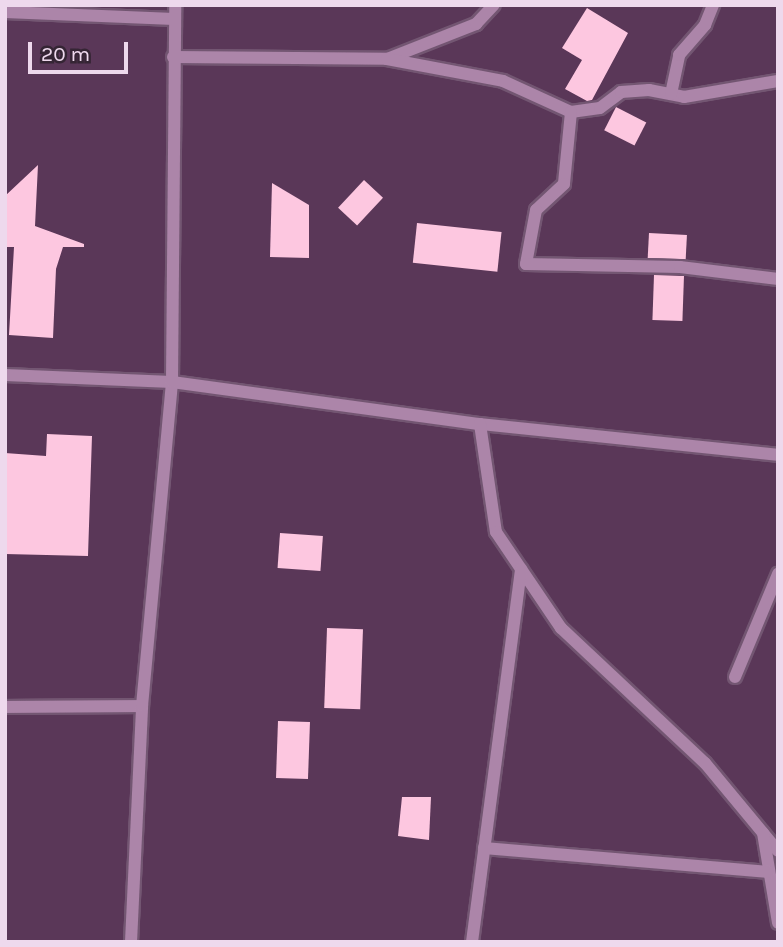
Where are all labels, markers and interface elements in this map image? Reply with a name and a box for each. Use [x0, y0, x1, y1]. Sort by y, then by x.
scale bar [32, 28, 131, 72]
text: 20 m [41, 42, 90, 66]

